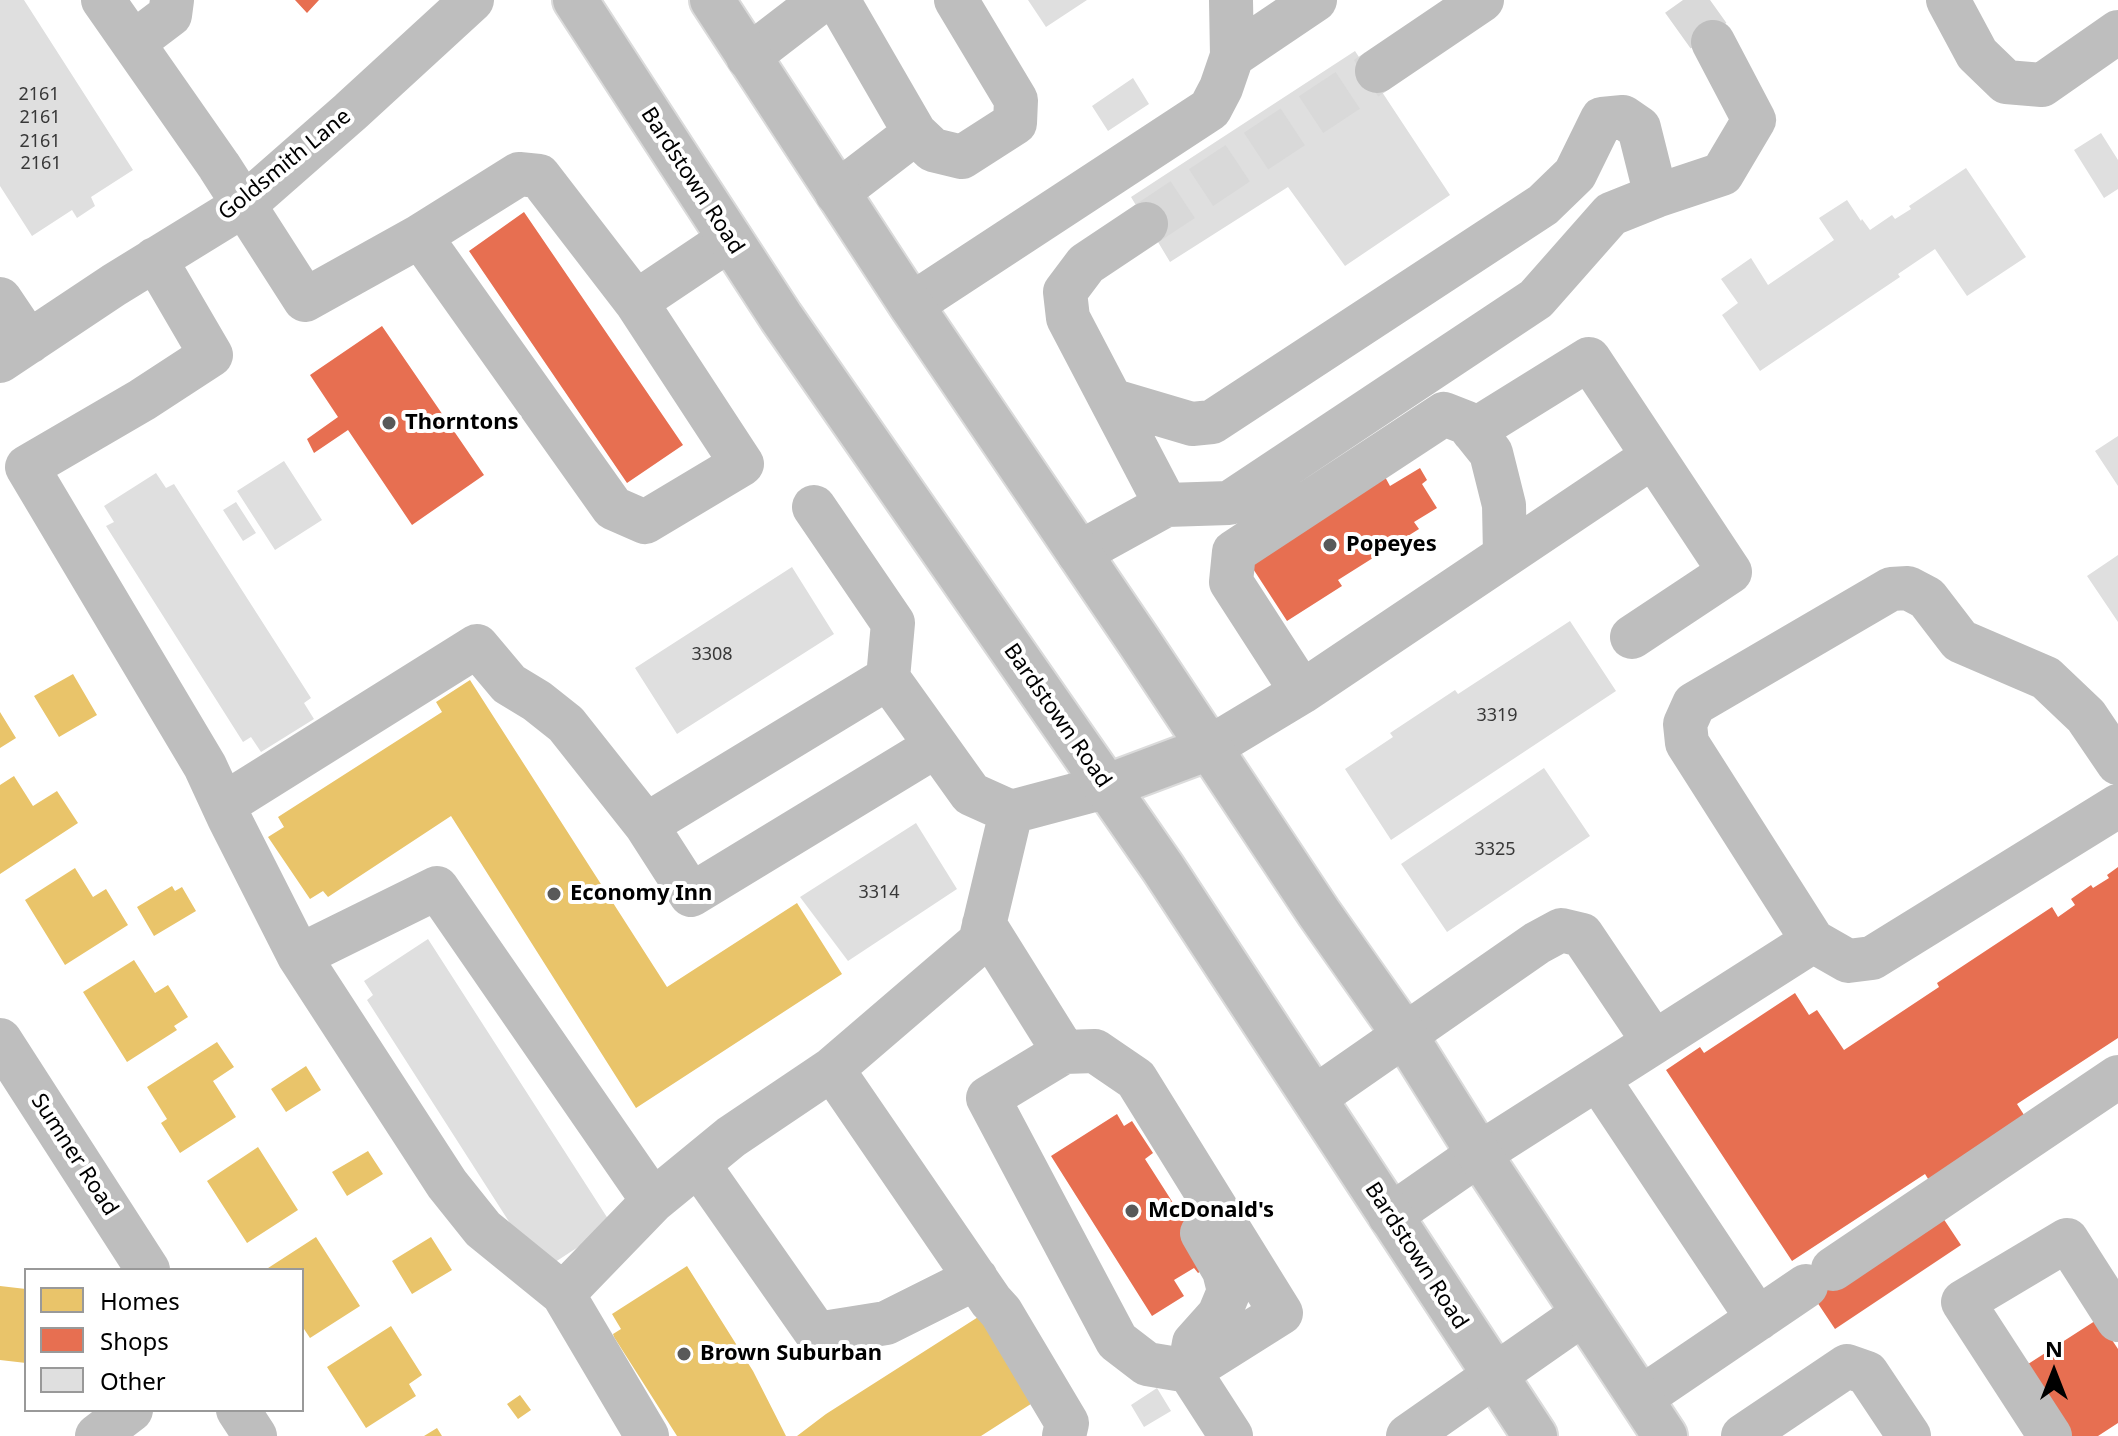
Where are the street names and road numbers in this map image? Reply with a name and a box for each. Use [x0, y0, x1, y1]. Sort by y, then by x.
street label: Bardstown Road [635, 103, 749, 259]
street label: Goldsmith Lane [214, 104, 356, 226]
street label: Bardstown Road [998, 639, 1116, 793]
street label: Sumner Road [25, 1089, 123, 1221]
street label: Bardstown Road [1359, 1178, 1473, 1334]

